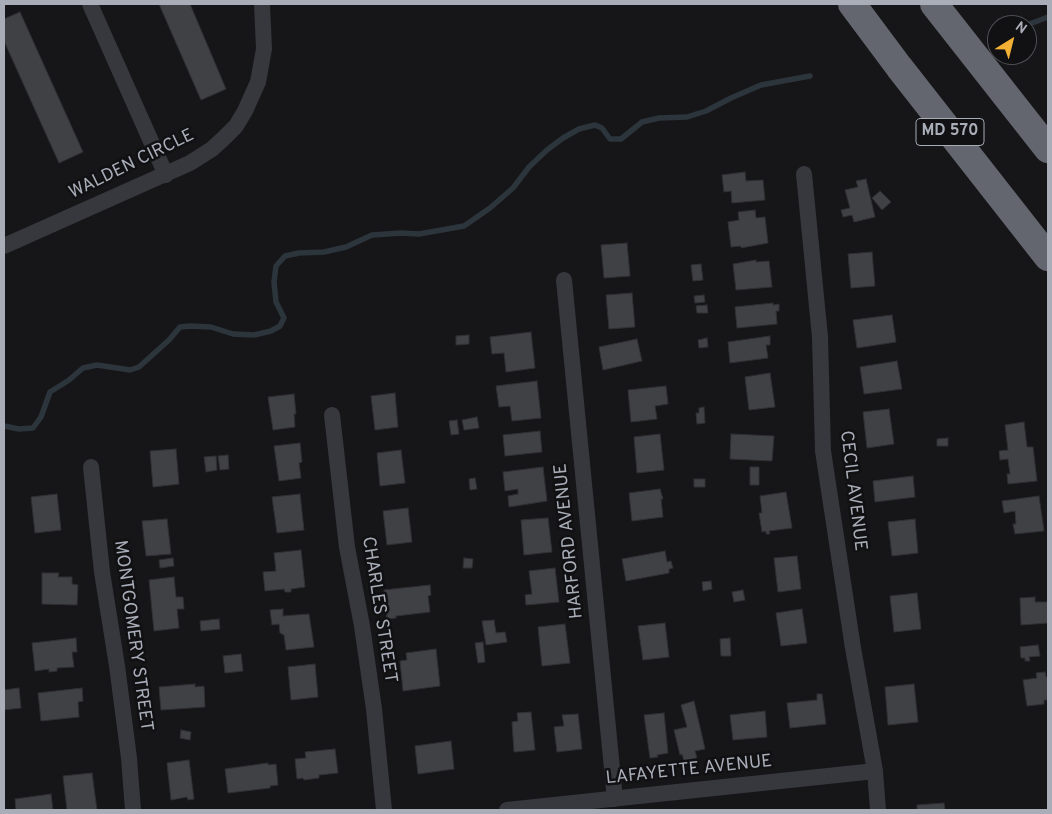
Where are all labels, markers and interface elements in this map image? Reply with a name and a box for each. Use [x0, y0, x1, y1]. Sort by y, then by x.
north arrow [987, 15, 1037, 65]
text: N [1011, 18, 1030, 38]
road number: MD 570 [916, 118, 984, 146]
street label: WALDEN CIRCLE [66, 125, 198, 205]
street label: CECIL AVENUE [834, 430, 870, 552]
street label: HARFORD AVENUE [551, 462, 589, 620]
street label: CHARLES STREET [356, 535, 400, 685]
street label: MONTGOMERY STREET [108, 539, 156, 733]
street label: LAFAYETTE AVENUE [605, 752, 773, 790]

